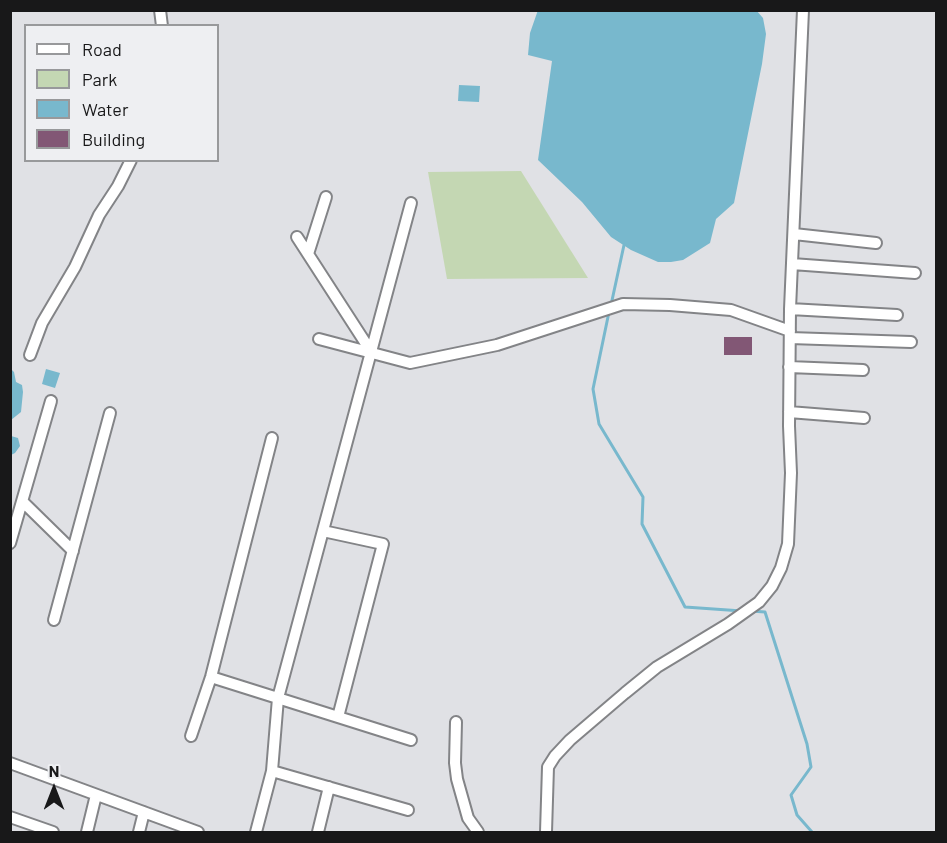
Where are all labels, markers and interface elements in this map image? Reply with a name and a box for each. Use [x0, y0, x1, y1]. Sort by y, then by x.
legend [24, 24, 219, 162]
text: Road [82, 38, 122, 60]
text: Park [82, 68, 117, 90]
text: Water [82, 98, 129, 120]
text: Building [82, 128, 145, 150]
north arrow [24, 759, 84, 819]
text: N [49, 761, 59, 780]

